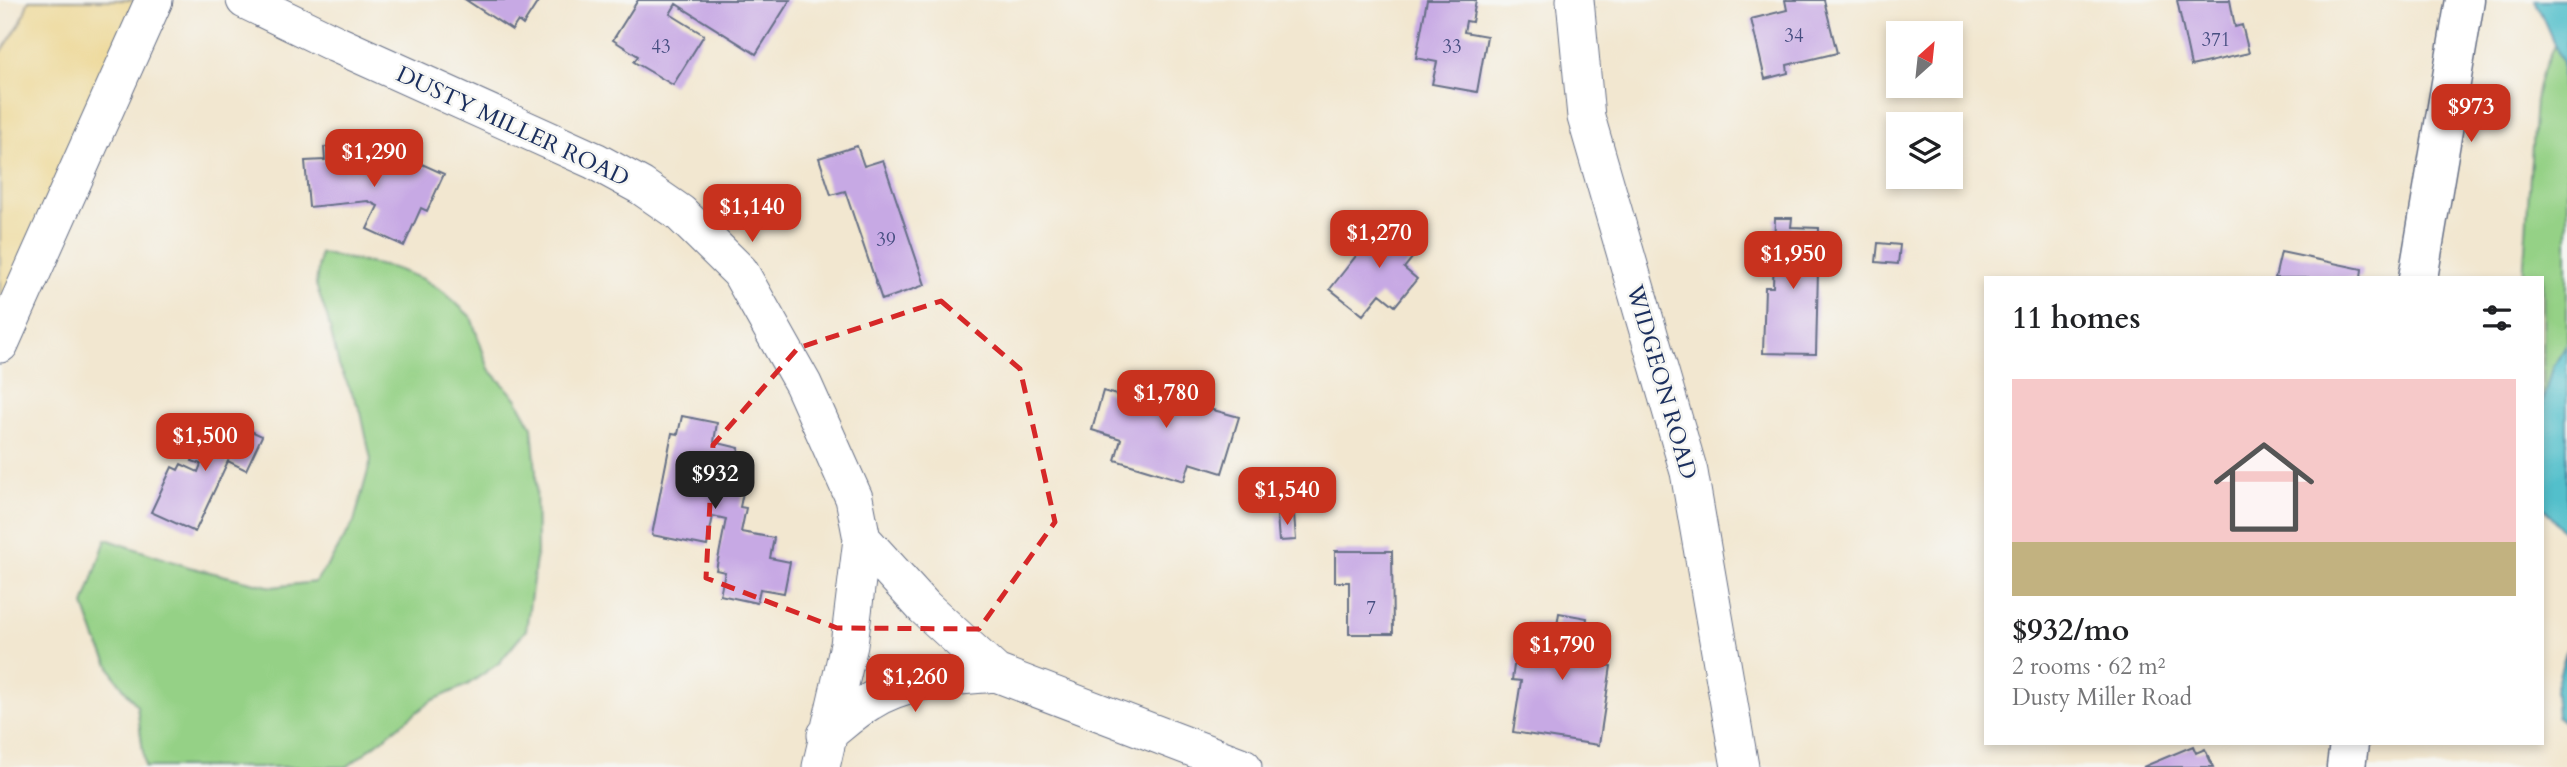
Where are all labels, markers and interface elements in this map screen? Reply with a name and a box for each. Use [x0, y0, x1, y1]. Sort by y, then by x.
north arrow [1886, 21, 1964, 98]
map controls [1886, 21, 1963, 189]
house number: 34 [1784, 23, 1804, 49]
house number: 371 [2201, 27, 2231, 53]
house number: 43 [651, 34, 671, 60]
house number: 33 [1442, 34, 1462, 60]
street label: DUSTY MILLER ROAD [391, 58, 635, 194]
pin: $973 [2430, 85, 2512, 144]
text: $973 [2447, 91, 2495, 122]
button: layers [1886, 112, 1963, 189]
pin: $1,290 [317, 130, 431, 189]
text: $1,290 [341, 136, 407, 167]
pin: $1,140 [695, 184, 809, 244]
text: $1,140 [719, 191, 785, 222]
pin: $1,270 [1322, 210, 1436, 270]
text: $1,270 [1346, 217, 1412, 248]
house number: 39 [876, 227, 896, 253]
pin: $1,950 [1736, 232, 1850, 291]
text: $1,950 [1760, 238, 1826, 269]
street label: WIDGEON ROAD [1619, 280, 1705, 483]
text: 11 homes [2012, 298, 2141, 339]
icon: filters [2478, 299, 2516, 337]
pin: $1,780 [1109, 370, 1223, 430]
text: $1,780 [1133, 377, 1199, 408]
pin: $1,500 [148, 414, 262, 473]
text: $1,500 [172, 420, 238, 451]
icon: home [2201, 424, 2327, 550]
pin: $932 [674, 452, 756, 511]
text: $932 [691, 458, 739, 489]
pin: $1,540 [1230, 468, 1344, 527]
text: $1,540 [1254, 474, 1320, 505]
house number: 7 [1366, 595, 1376, 621]
text: $932/mo [2012, 610, 2129, 651]
pin: $1,790 [1505, 622, 1619, 682]
text: $1,790 [1529, 629, 1595, 660]
text: 2 rooms · 62 m² [2012, 651, 2165, 682]
pin: $1,260 [858, 654, 972, 714]
text: $1,260 [882, 661, 948, 692]
text: Dusty Miller Road [2012, 682, 2192, 713]

